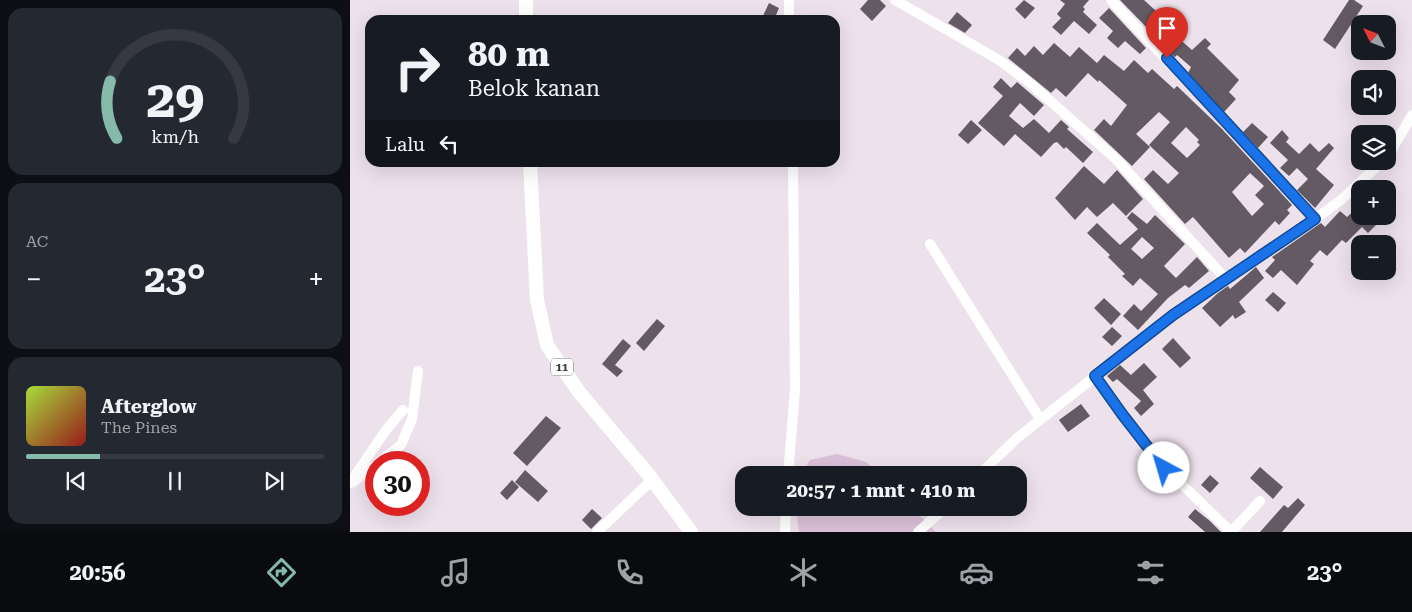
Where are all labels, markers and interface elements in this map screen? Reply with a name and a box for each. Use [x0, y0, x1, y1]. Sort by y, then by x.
pin [1146, 7, 1188, 58]
icon: arrive [1153, 14, 1181, 42]
north arrow [1351, 15, 1396, 60]
map controls [1351, 15, 1396, 280]
text: 80 m [468, 34, 550, 75]
icon: right [385, 35, 450, 100]
text: 29 [146, 69, 204, 130]
button: sound [1351, 70, 1396, 115]
text: Belok kanan [468, 76, 600, 101]
button: layers [1351, 125, 1396, 170]
text: km/h [151, 126, 199, 147]
icon: left [435, 130, 463, 158]
text: Lalu [385, 133, 425, 156]
button: + [1351, 180, 1396, 225]
text: AC [26, 232, 48, 251]
button: − [1351, 235, 1396, 280]
text: 23° [144, 257, 206, 301]
text: − [26, 263, 42, 296]
text: + [308, 263, 324, 296]
road number: 11 [551, 358, 573, 376]
text: Afterglow [101, 395, 197, 418]
text: The Pines [101, 418, 177, 437]
position arrow [1137, 441, 1189, 493]
speed limit sign: 30 [365, 451, 430, 516]
icon: previous [62, 467, 90, 495]
icon: pause [161, 467, 189, 495]
icon: next [260, 467, 288, 495]
text: 20:57 · 1 mnt · 410 m [787, 479, 975, 502]
icon: directions [264, 555, 299, 590]
icon: music [438, 555, 473, 590]
icon: phone [612, 555, 647, 590]
icon: climate [786, 555, 821, 590]
icon: car [959, 555, 994, 590]
icon: filters [1133, 555, 1168, 590]
text: 20:56 [69, 560, 126, 585]
text: 23° [1307, 560, 1343, 585]

